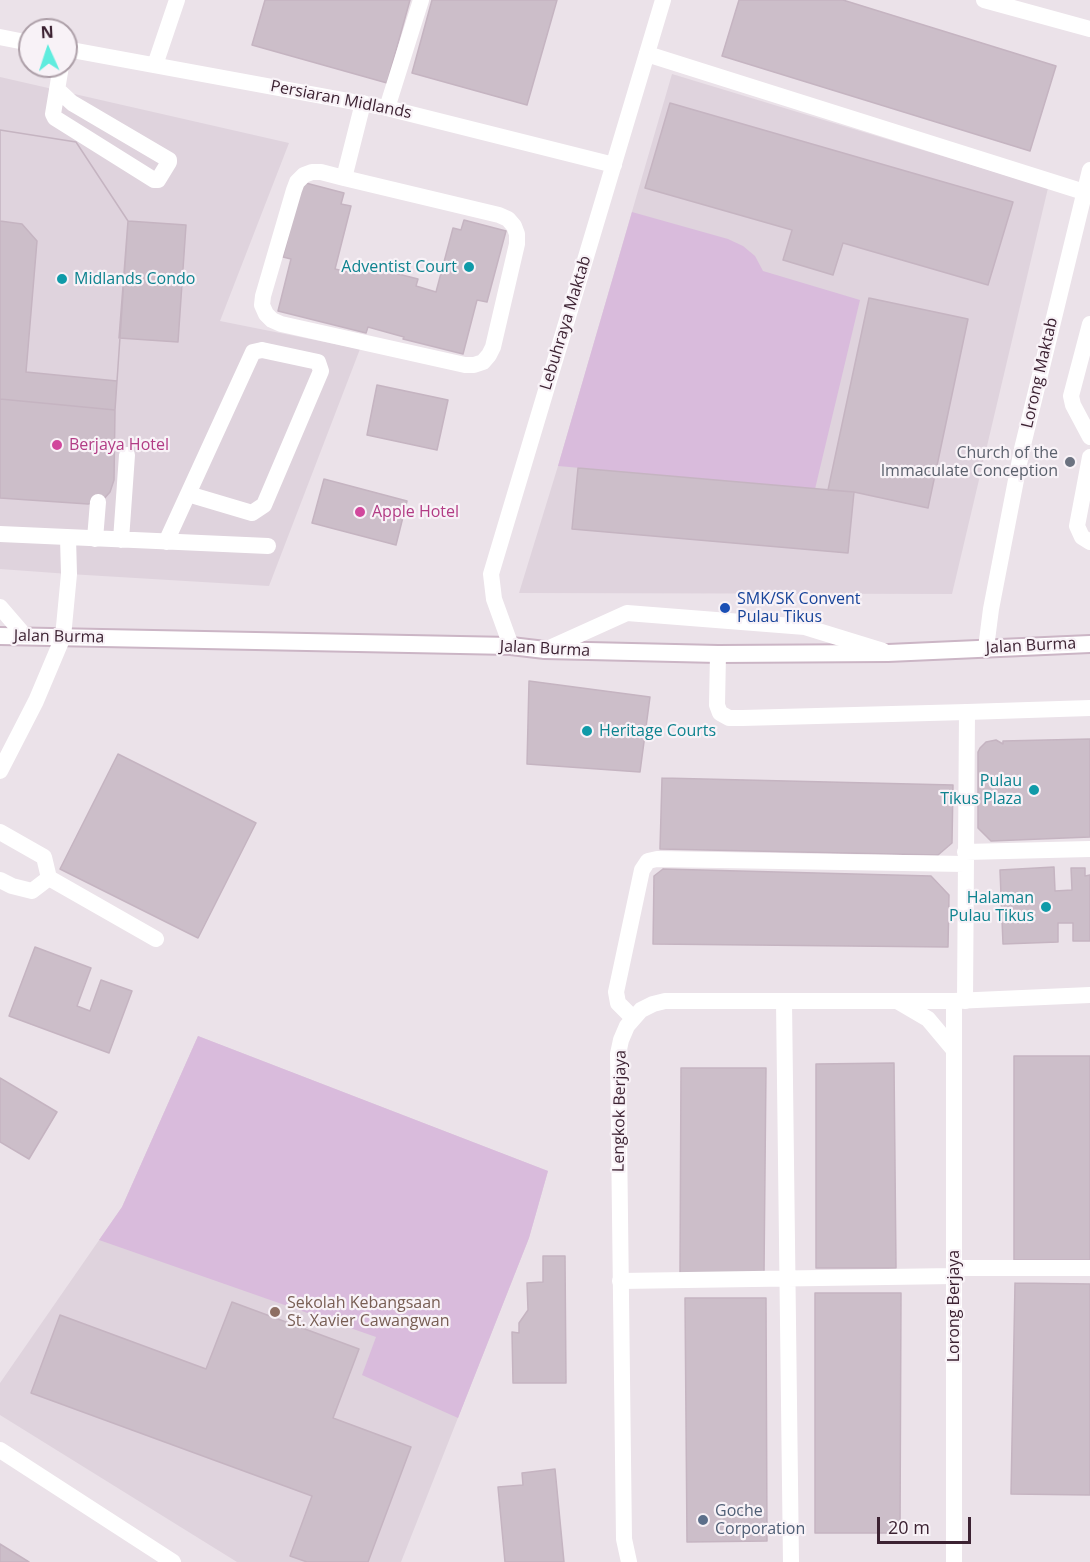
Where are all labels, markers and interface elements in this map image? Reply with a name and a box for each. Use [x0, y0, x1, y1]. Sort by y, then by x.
north arrow [18, 18, 78, 78]
text: N [40, 21, 54, 43]
street label: Persiaran Midlands [269, 77, 413, 123]
street label: Lebuhraya Maktab [536, 254, 596, 392]
place label: Adventist Court [341, 257, 457, 277]
marker: Adventist Court [462, 260, 476, 274]
place label: Midlands Condo [74, 269, 195, 289]
marker: Midlands Condo [55, 272, 69, 286]
street label: Lorong Maktab [1018, 316, 1062, 430]
place label: Berjaya Hotel [69, 435, 169, 455]
marker: Berjaya Hotel [50, 438, 64, 452]
place label: Church of the Immaculate Conception [881, 443, 1058, 481]
marker: Church of the Immaculate Conception [1063, 455, 1077, 469]
place label: Apple Hotel [372, 502, 459, 522]
marker: Apple Hotel [353, 505, 367, 519]
place label: SMK/SK Convent Pulau Tikus [737, 589, 861, 627]
marker: SMK/SK Convent Pulau Tikus [718, 601, 732, 615]
street label: Jalan Burma [14, 627, 104, 647]
street label: Jalan Burma [985, 634, 1077, 658]
street label: Jalan Burma [499, 637, 591, 661]
place label: Heritage Courts [599, 721, 716, 741]
marker: Heritage Courts [580, 724, 594, 738]
place label: Pulau Tikus Plaza [940, 771, 1022, 809]
marker: Pulau Tikus Plaza [1027, 783, 1041, 797]
place label: Halaman Pulau Tikus [949, 888, 1034, 926]
marker: Halaman Pulau Tikus [1039, 900, 1053, 914]
street label: Lengkok Berjaya [609, 1050, 631, 1172]
street label: Lorong Berjaya [944, 1250, 964, 1362]
place label: Sekolah Kebangsaan St. Xavier Cawangwan [287, 1293, 450, 1331]
marker: Sekolah Kebangsaan St. Xavier Cawangwan [268, 1305, 282, 1319]
place label: Goche Corporation [715, 1501, 805, 1539]
scale bar [880, 1505, 974, 1543]
marker: Goche Corporation [696, 1513, 710, 1527]
text: 20 m [888, 1515, 930, 1539]

